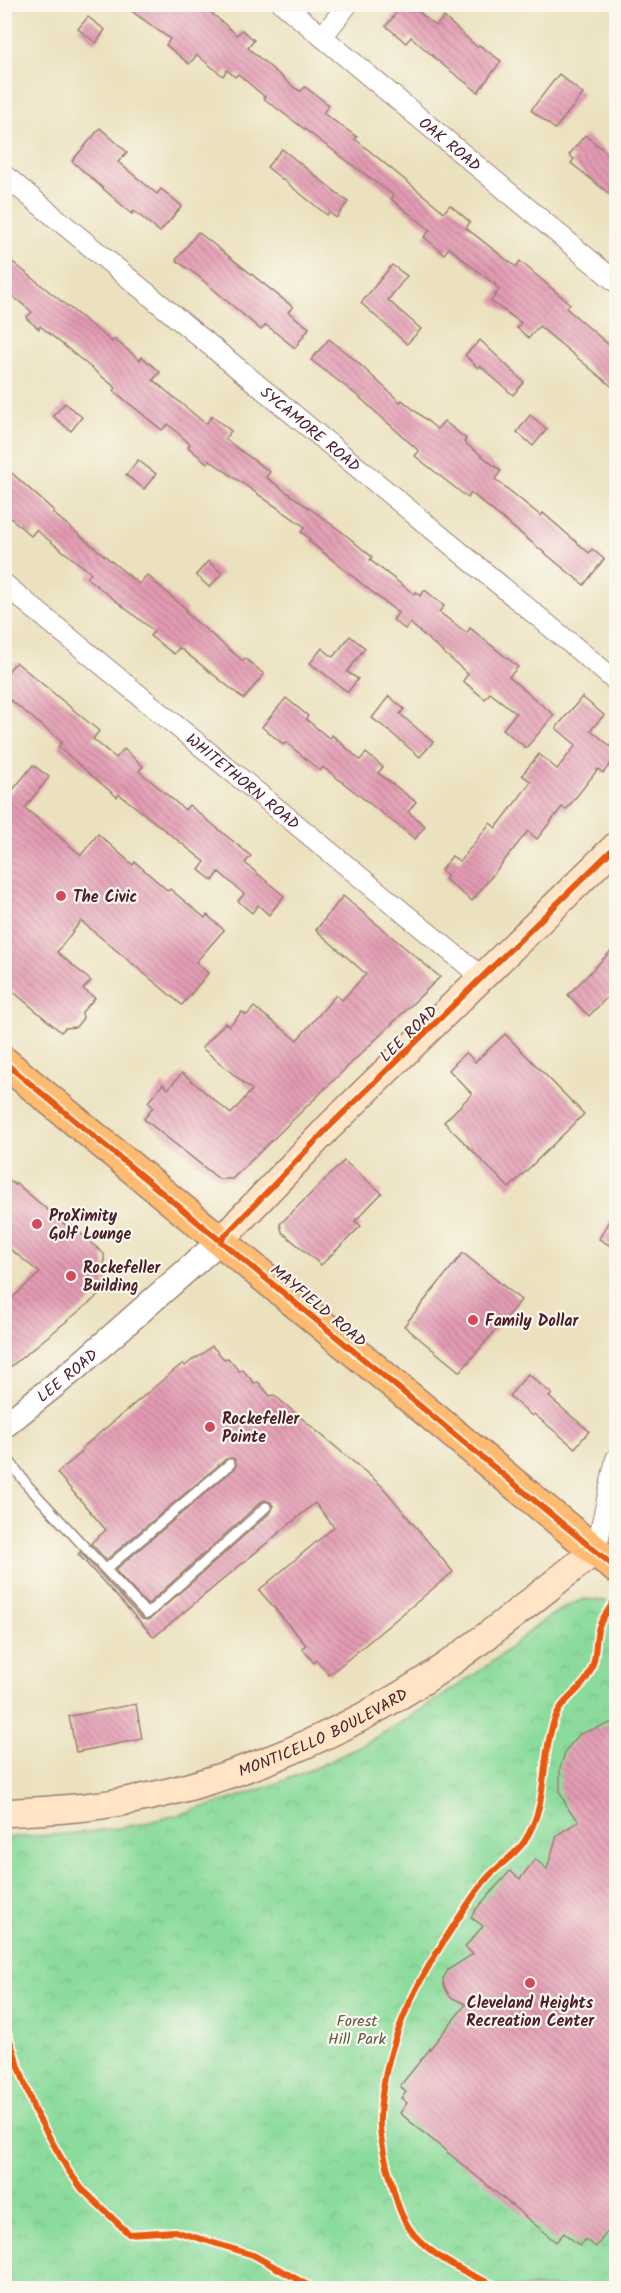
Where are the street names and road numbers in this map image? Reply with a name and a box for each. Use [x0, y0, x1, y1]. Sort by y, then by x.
street label: OAK ROAD [413, 111, 486, 178]
street label: SYCAMORE ROAD [254, 381, 365, 479]
street label: WHITETHORN ROAD [180, 728, 305, 837]
street label: LEE ROAD [374, 1000, 444, 1068]
street label: MAYFIELD ROAD [264, 1258, 372, 1354]
street label: LEE ROAD [32, 1343, 104, 1409]
street label: MONTICELLO BOULEVARD [235, 1682, 413, 1784]

